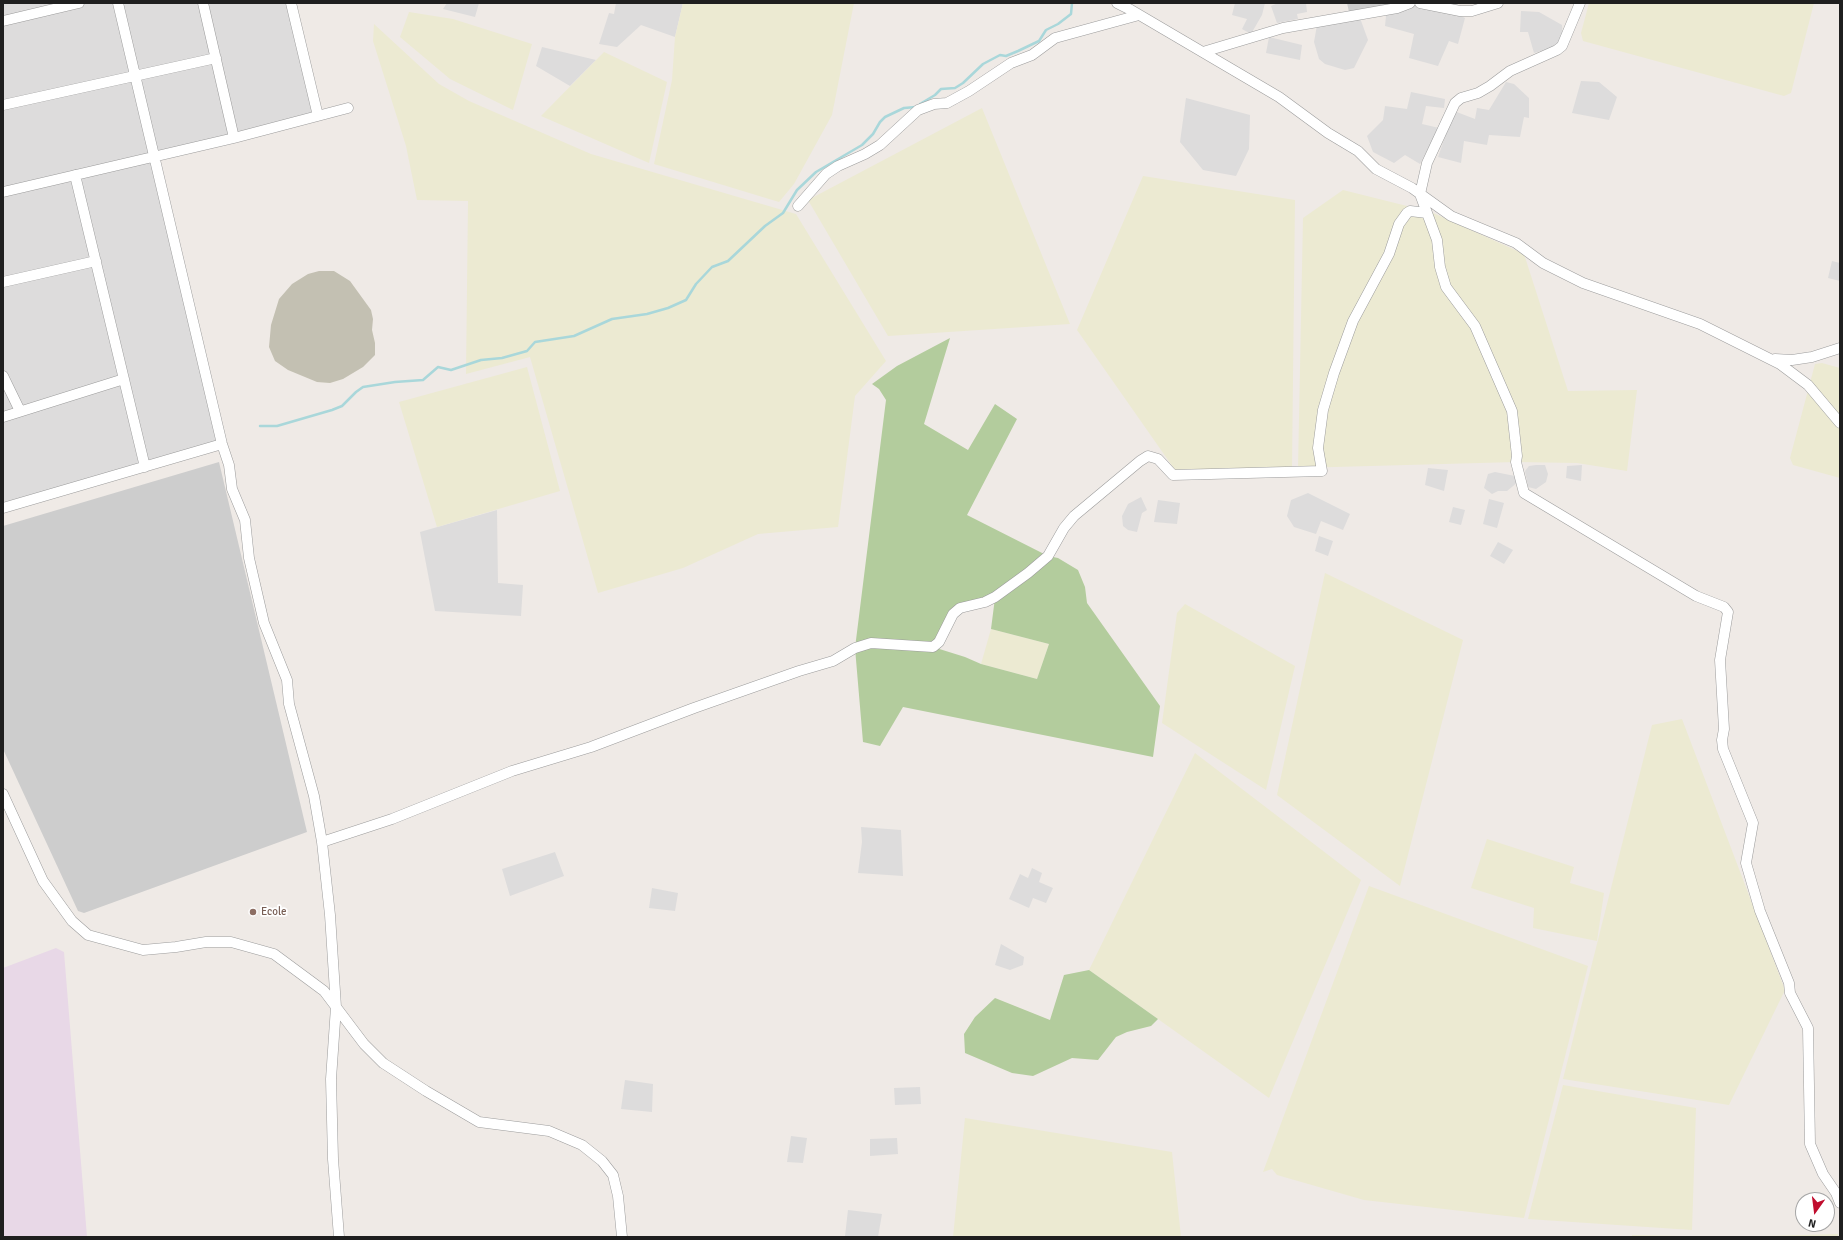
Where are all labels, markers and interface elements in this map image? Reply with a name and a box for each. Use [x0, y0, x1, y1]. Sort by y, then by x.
place label: Ecole [261, 905, 287, 919]
marker: Ecole [248, 907, 258, 917]
north arrow [1795, 1192, 1835, 1232]
text: N [1807, 1216, 1818, 1230]

